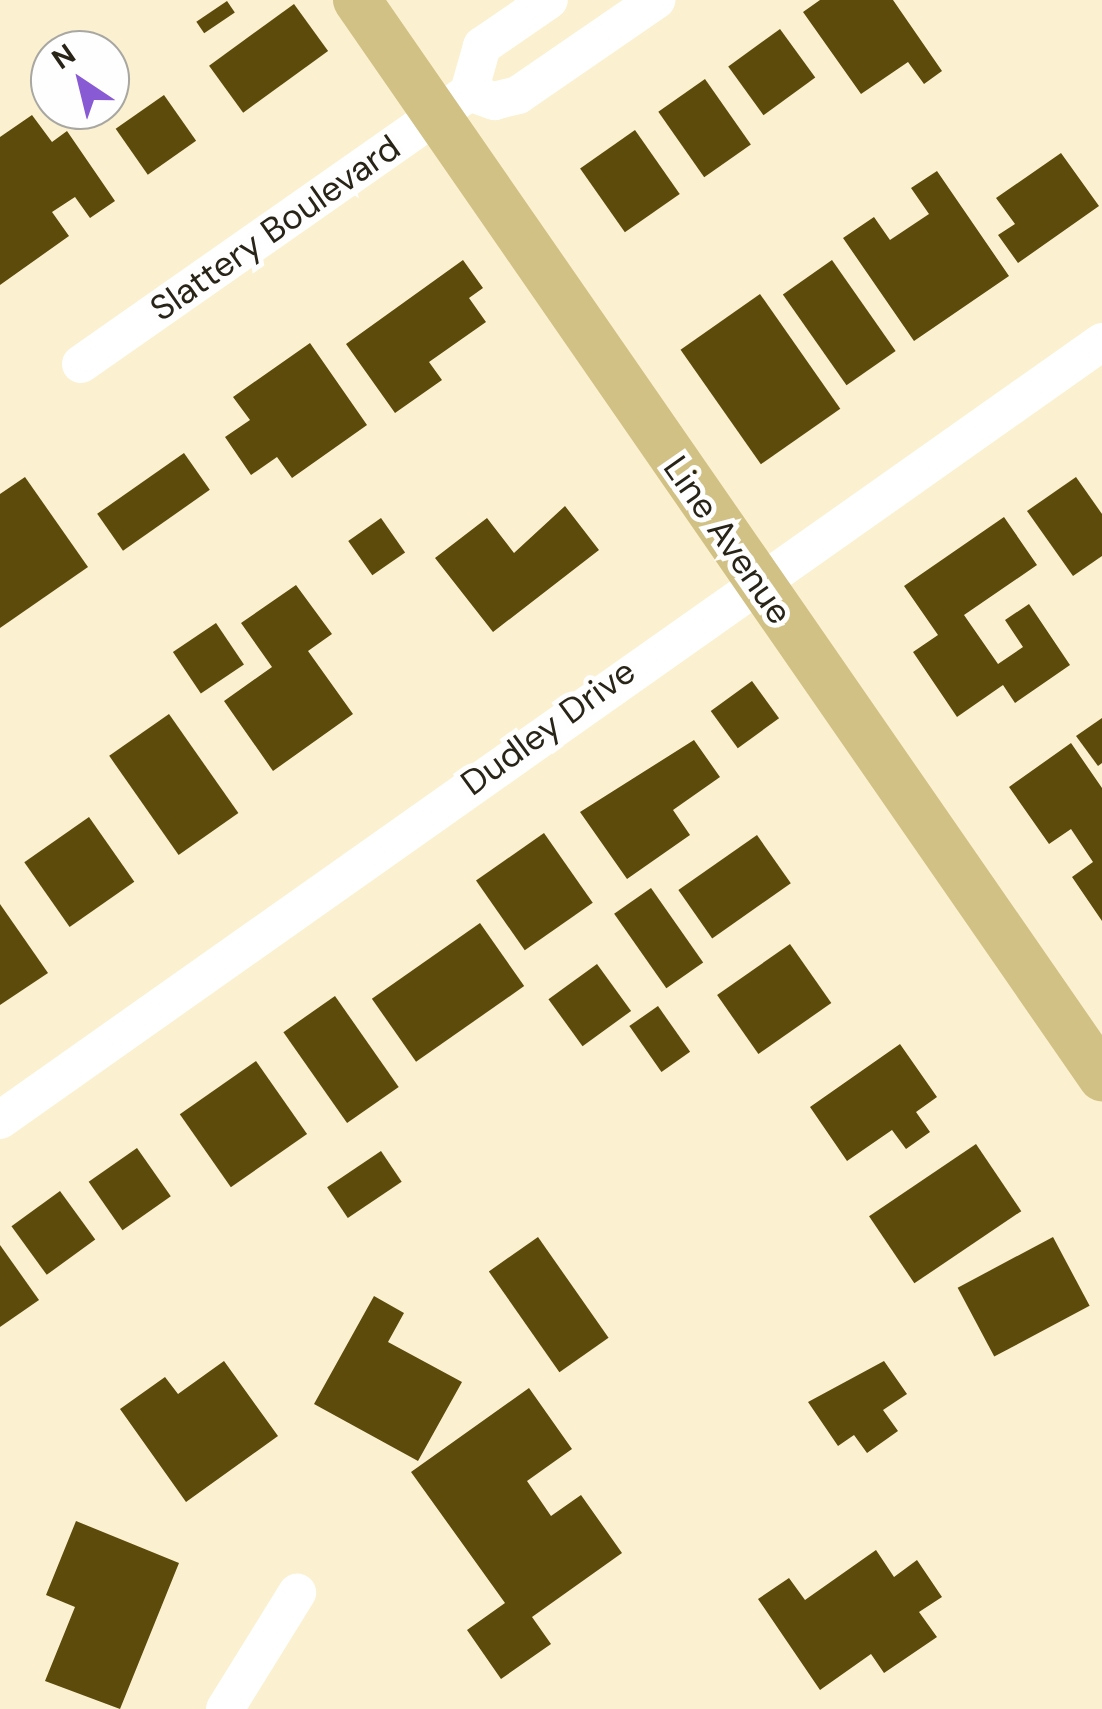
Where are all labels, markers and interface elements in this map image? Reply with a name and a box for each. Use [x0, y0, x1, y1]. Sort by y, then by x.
north arrow [30, 30, 130, 130]
text: N [45, 36, 83, 78]
street label: Slattery Boulevard [142, 126, 408, 330]
street label: Line Avenue [655, 448, 801, 632]
street label: Dudley Drive [453, 650, 643, 804]

